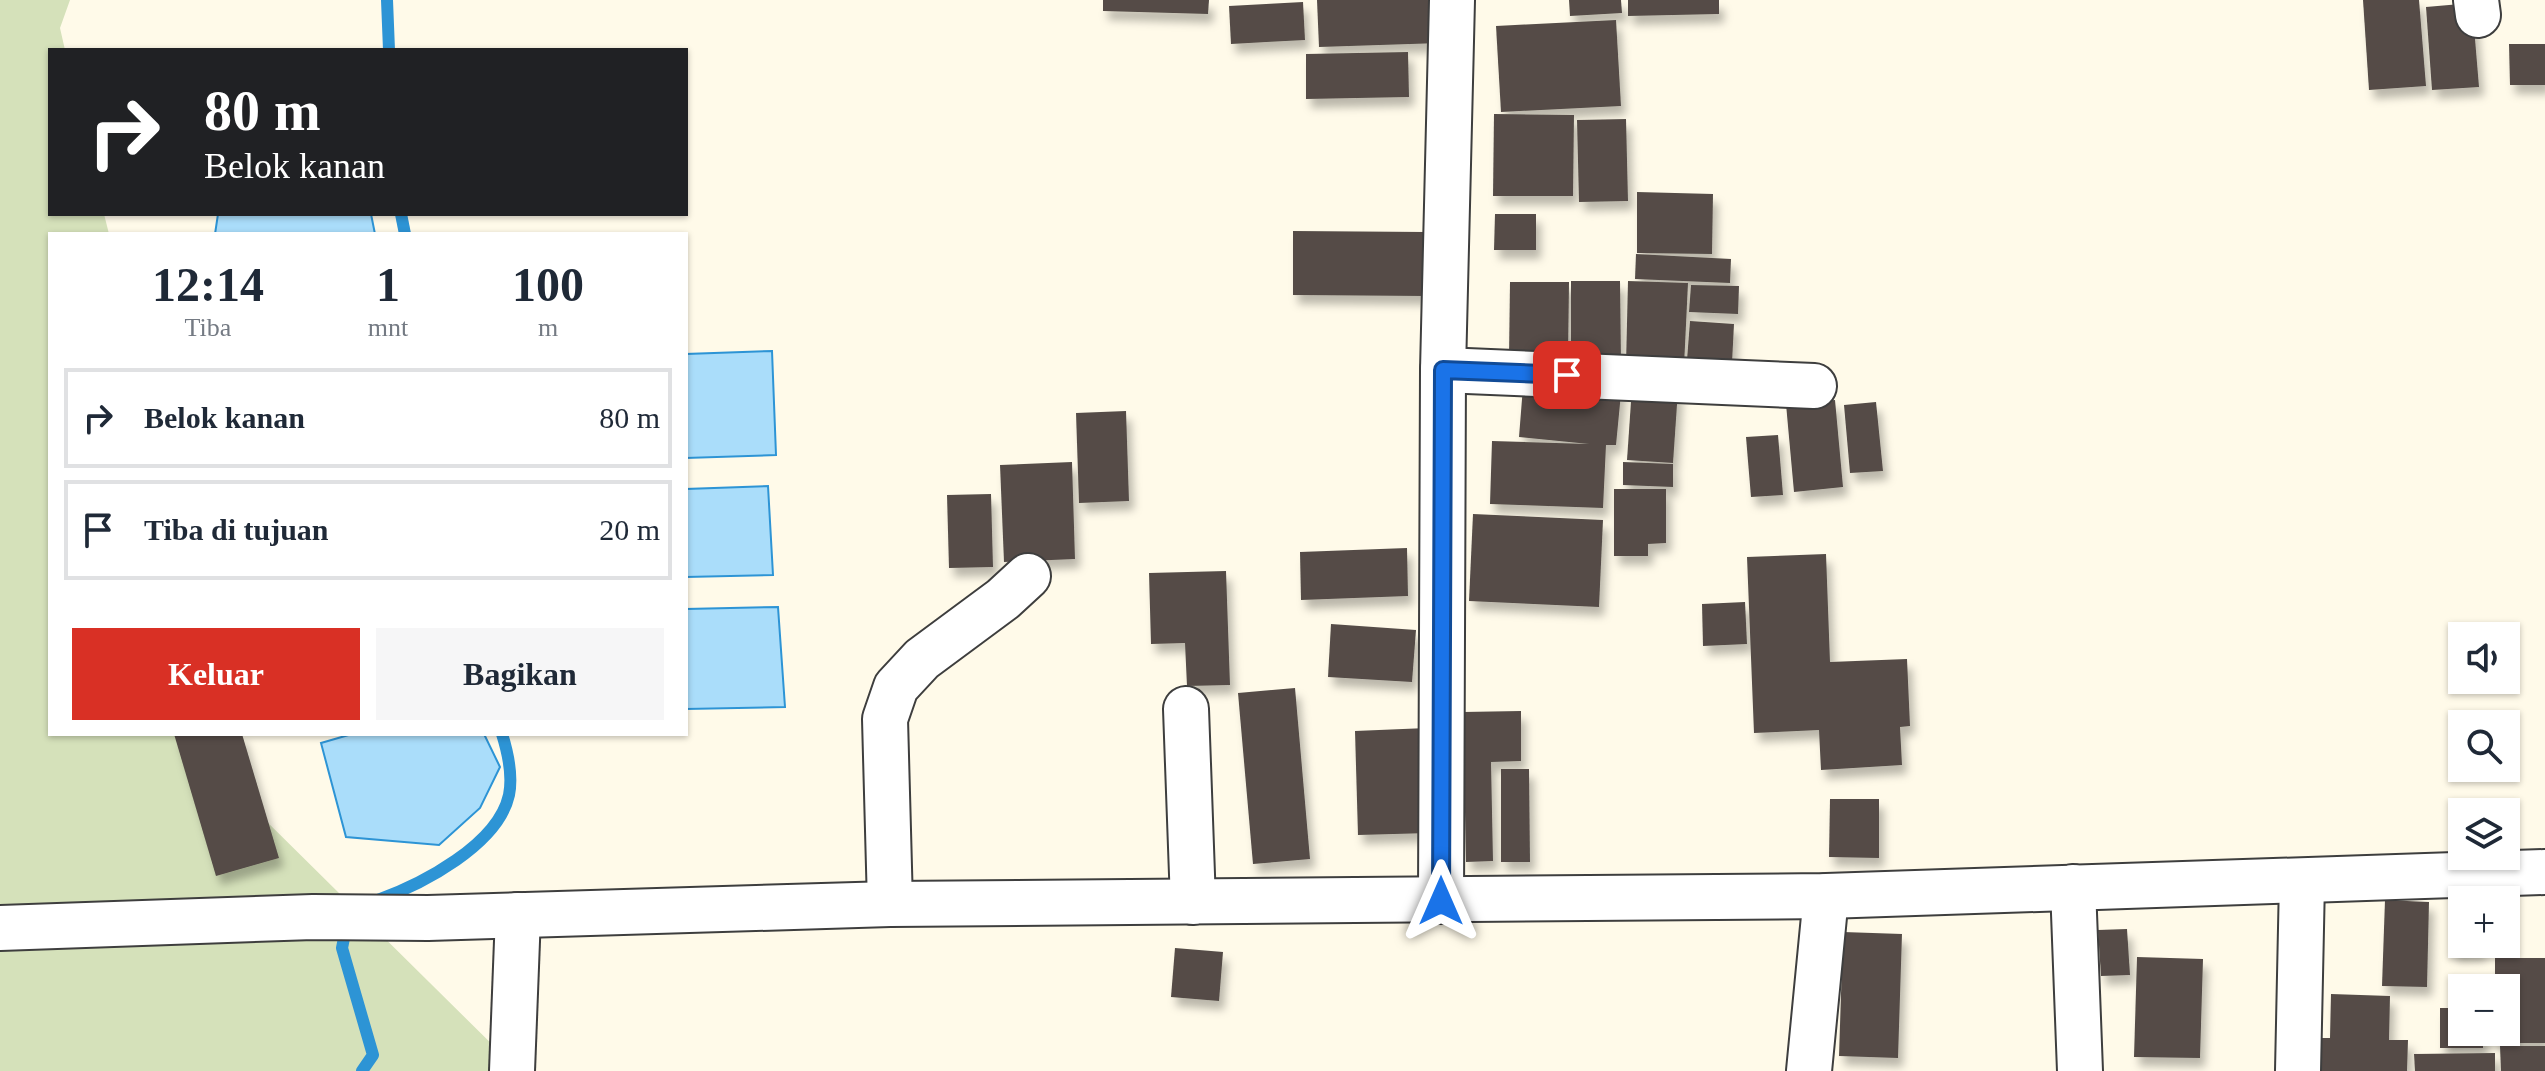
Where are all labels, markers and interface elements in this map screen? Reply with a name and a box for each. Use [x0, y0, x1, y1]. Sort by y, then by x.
icon: right [72, 80, 176, 184]
text: 80 m [204, 80, 321, 142]
text: Belok kanan [204, 146, 385, 186]
text: 12:14 [152, 258, 264, 311]
text: 1 [376, 258, 400, 311]
text: 100 [512, 258, 584, 311]
text: Tiba [185, 313, 231, 342]
text: mnt [368, 313, 408, 342]
text: m [538, 313, 558, 342]
pin [1533, 341, 1601, 409]
icon: arrive [1545, 353, 1589, 397]
icon: right [76, 396, 120, 440]
text: Belok kanan [144, 401, 305, 434]
text: 80 m [599, 401, 660, 434]
icon: arrive [76, 508, 120, 552]
text: Tiba di tujuan [144, 513, 329, 546]
text: 20 m [599, 513, 660, 546]
map controls [2448, 622, 2520, 1046]
button: sound [2448, 622, 2520, 694]
button: Keluar [72, 628, 360, 720]
button: Bagikan [376, 628, 664, 720]
button: search [2448, 710, 2520, 782]
button: layers [2448, 798, 2520, 870]
position arrow [1399, 859, 1483, 943]
button: + [2448, 886, 2520, 958]
button: − [2448, 974, 2520, 1046]

